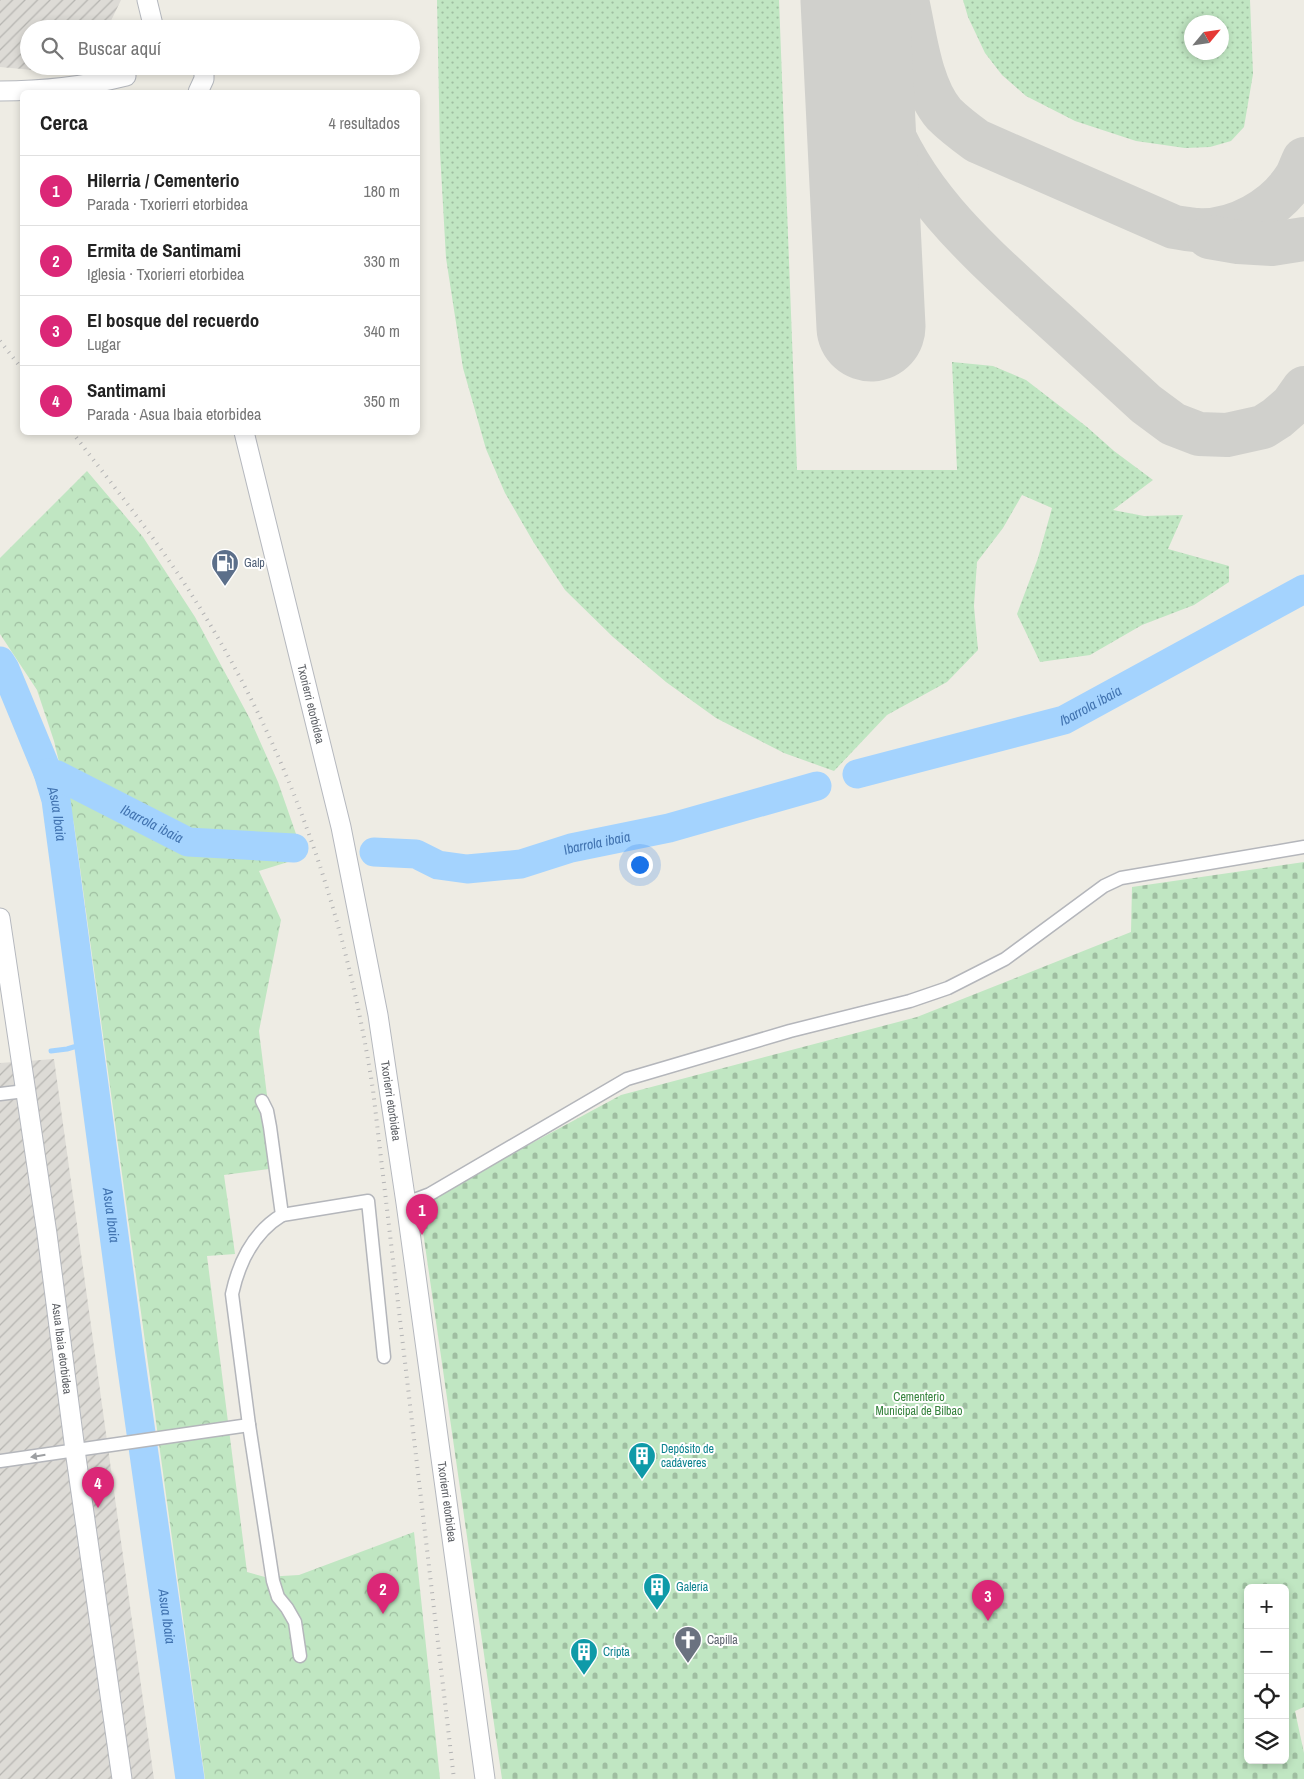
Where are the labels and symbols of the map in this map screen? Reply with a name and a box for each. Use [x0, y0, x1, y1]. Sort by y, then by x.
north arrow [1184, 15, 1229, 60]
fuel station icon: Galp [210, 548, 240, 587]
place label: Galp [244, 555, 265, 571]
street label: Txorierri etorbidea [293, 663, 328, 746]
water label: Ibarrola ibaia [1058, 681, 1124, 730]
water label: Asua Ibaia [43, 783, 70, 842]
water label: Ibarrola ibaia [118, 800, 186, 847]
water label: Ibarrola ibaia [561, 827, 632, 859]
your location [627, 852, 653, 878]
street label: Txorierri etorbidea [377, 1059, 405, 1143]
water label: Asua Ibaia [99, 1186, 124, 1244]
pin: 1 [406, 1194, 438, 1235]
street label: Asua Ibaia etorbidea [48, 1301, 76, 1396]
park label: Cementerio Municipal de Bilbao [876, 1389, 962, 1419]
building icon: Depósito de cadáveres [627, 1441, 657, 1480]
place label: Depósito de cadáveres [661, 1441, 714, 1471]
one-way arrow [29, 1452, 45, 1460]
street label: Txorierri etorbidea [434, 1460, 460, 1544]
pin: 4 [82, 1467, 114, 1508]
building icon: Galería [642, 1572, 672, 1611]
pin: 2 [367, 1573, 399, 1614]
place label: Galería [676, 1579, 709, 1595]
pin: 3 [972, 1580, 1004, 1621]
water label: Asua Ibaia [154, 1587, 180, 1645]
church icon: Capilla [673, 1625, 703, 1664]
place label: Capilla [707, 1632, 738, 1648]
building icon: Cripta [569, 1637, 599, 1676]
place label: Cripta [603, 1644, 630, 1660]

